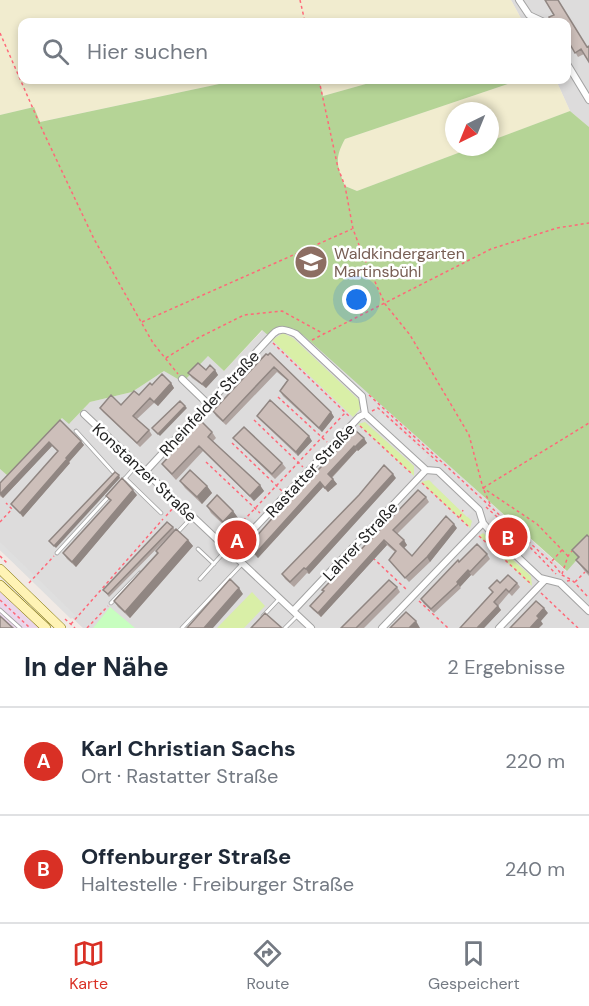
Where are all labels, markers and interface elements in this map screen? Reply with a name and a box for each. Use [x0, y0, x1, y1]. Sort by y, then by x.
search box [18, 18, 571, 84]
icon: search [39, 35, 72, 68]
text: Hier suchen [87, 37, 208, 66]
north arrow [445, 102, 499, 156]
place label: Waldkindergarten Martinsbühl [334, 243, 465, 282]
school or university icon: Waldkindergarten Martinsbühl [293, 244, 329, 280]
your location [342, 285, 371, 314]
street label: Rheinfelder Straße [155, 346, 264, 461]
street label: Konstanzer Straße [88, 418, 201, 526]
street label: Rastatter Straße [261, 419, 360, 522]
street label: Lahrer Straße [318, 497, 402, 585]
pin: B [488, 514, 528, 560]
pin: A [218, 518, 256, 562]
text: In der Nähe [24, 650, 169, 684]
text: 2 Ergebnisse [447, 654, 565, 680]
text: Karl Christian Sachs [81, 734, 296, 763]
text: A [36, 748, 51, 774]
text: 220 m [505, 748, 565, 774]
text: Ort · Rastatter Straße [81, 763, 278, 789]
text: Offenburger Straße [81, 842, 291, 871]
text: B [37, 856, 50, 882]
text: 240 m [505, 856, 565, 882]
text: Haltestelle · Freiburger Straße [81, 871, 354, 897]
tab: Karte [69, 937, 108, 994]
tab: Route [247, 937, 289, 994]
tab: Gespeichert [428, 937, 520, 994]

